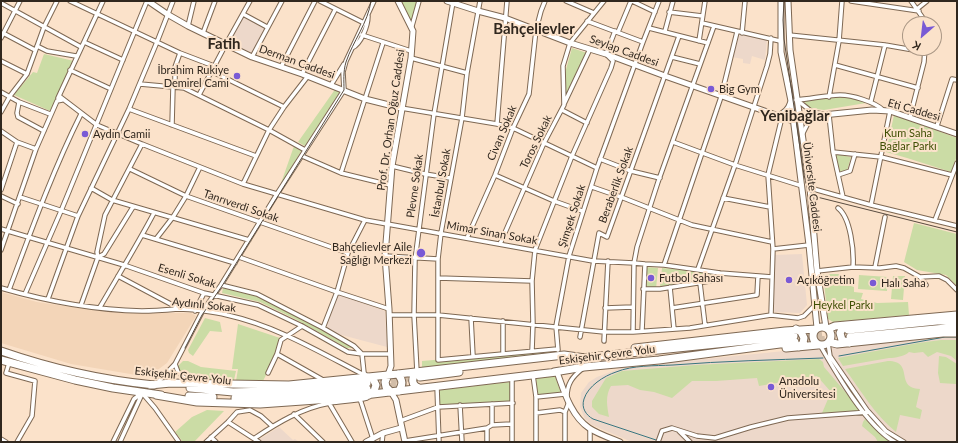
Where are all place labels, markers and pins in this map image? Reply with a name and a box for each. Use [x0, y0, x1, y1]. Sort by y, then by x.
place label: İbrahim Rukiye Demirel Cami [157, 63, 229, 89]
marker: İbrahim Rukiye Demirel Cami [232, 71, 242, 81]
place label: Big Gym [719, 82, 760, 96]
marker: Big Gym [706, 84, 716, 94]
place label: Aydın Camii [93, 127, 150, 141]
marker: Aydın Camii [80, 129, 90, 139]
place label: Bahçelievler Aile Sağlığı Merkezi [332, 240, 412, 266]
marker: Bahçelievler Aile Sağlığı Merkezi [415, 247, 427, 259]
place label: Futbol Sahası [659, 271, 723, 285]
marker: Futbol Sahası [646, 273, 656, 283]
place label: Açıköğretim [797, 273, 855, 287]
marker: Açıköğretim [784, 275, 794, 285]
place label: Halı Saha [881, 276, 926, 290]
marker: Halı Saha [868, 278, 878, 288]
place label: Anadolu Üniversitesi [779, 374, 836, 400]
marker: Anadolu Üniversitesi [766, 382, 776, 392]

